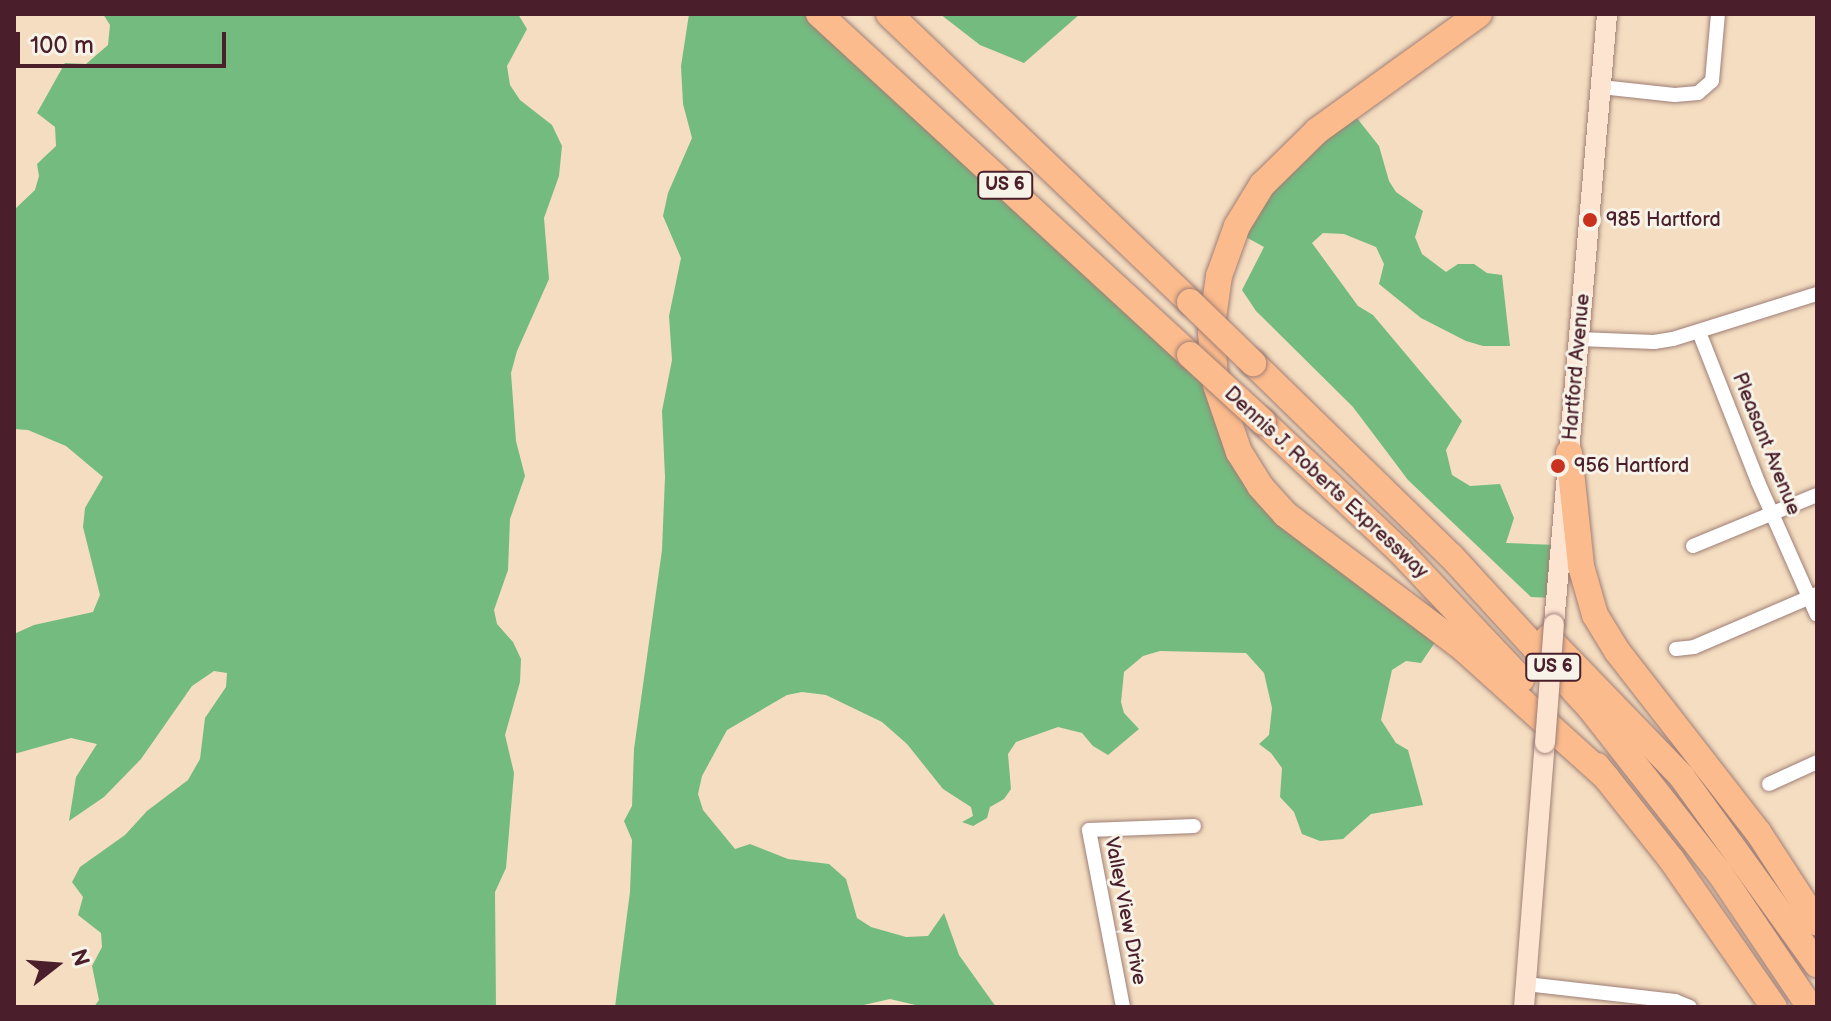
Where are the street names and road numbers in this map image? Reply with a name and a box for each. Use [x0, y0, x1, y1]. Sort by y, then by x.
road number: US 6 [977, 171, 1033, 199]
street label: Hartford Avenue [1559, 293, 1595, 441]
street label: Pleasant Avenue [1727, 369, 1805, 519]
street label: Dennis J. Roberts Expressway [1219, 382, 1433, 584]
road number: US 6 [1525, 653, 1581, 681]
street label: Valley View Drive [1099, 834, 1151, 988]

